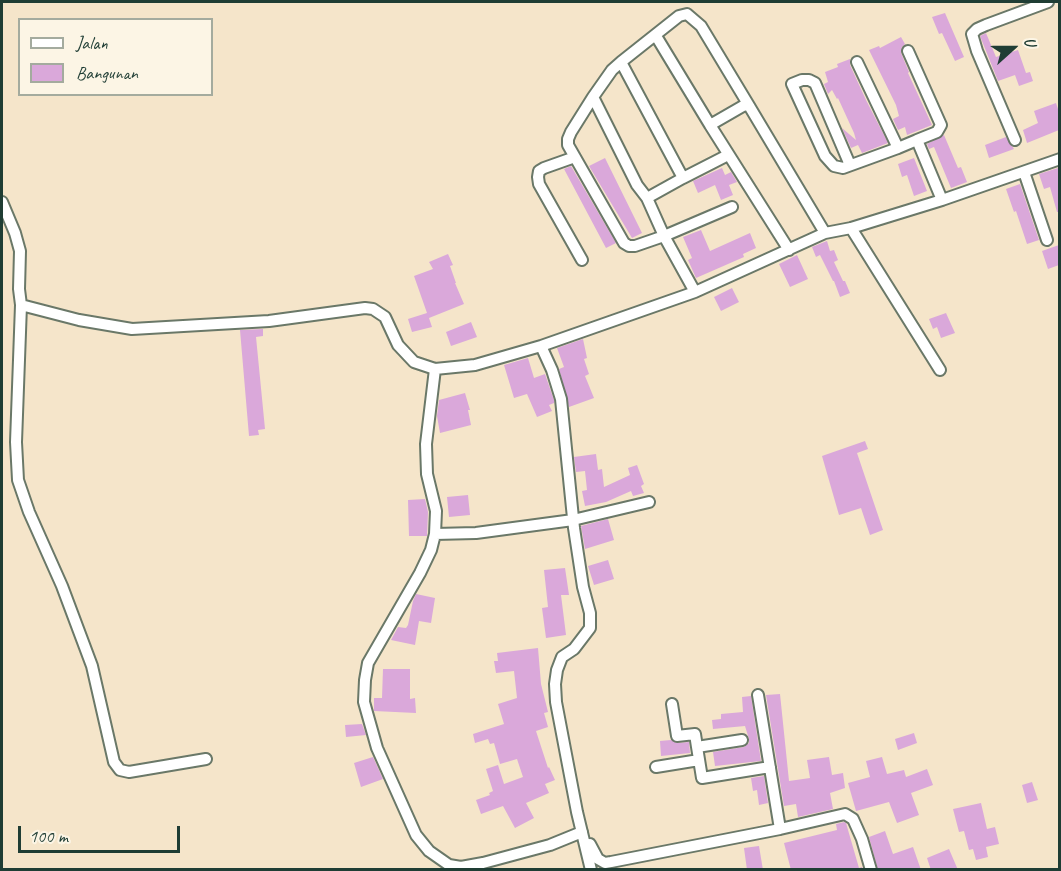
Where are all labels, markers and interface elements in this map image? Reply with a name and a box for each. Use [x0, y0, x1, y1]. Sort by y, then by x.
legend [18, 18, 213, 96]
north arrow [983, 18, 1043, 78]
text: Jalan [76, 32, 108, 54]
text: U [1019, 34, 1041, 49]
text: Bangunan [76, 62, 138, 84]
scale bar [21, 814, 183, 852]
text: 100 m [29, 825, 68, 847]

